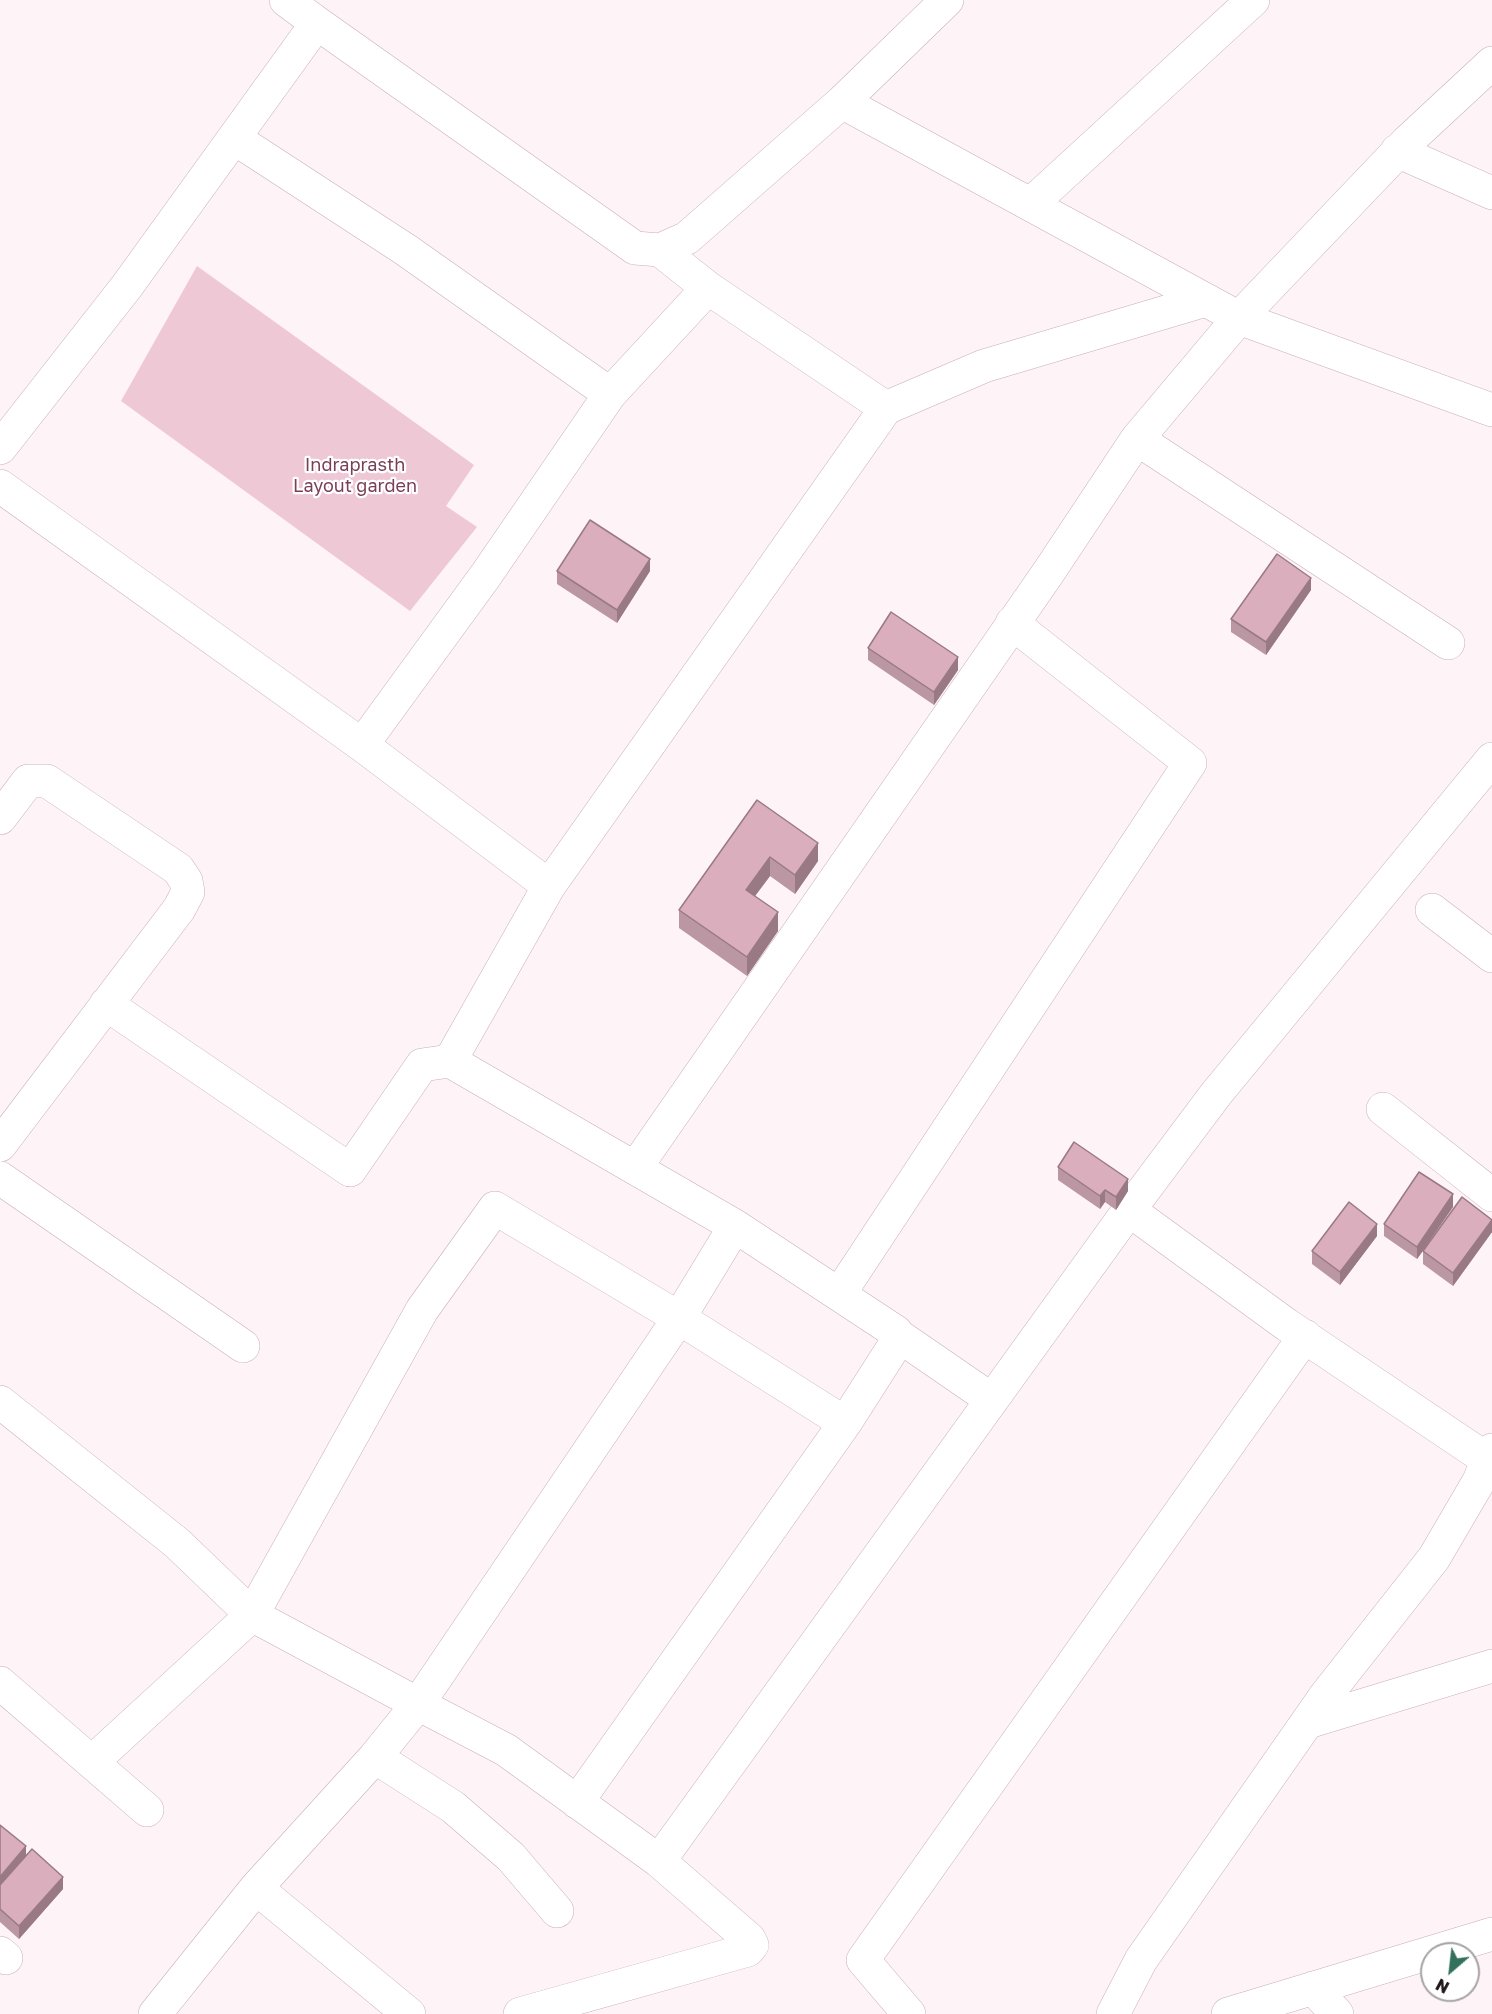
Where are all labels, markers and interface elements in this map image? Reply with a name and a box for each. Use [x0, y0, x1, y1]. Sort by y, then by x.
park label: Indraprasth Layout garden [293, 454, 417, 496]
north arrow [1420, 1942, 1480, 2002]
text: N [1432, 1974, 1453, 1998]

